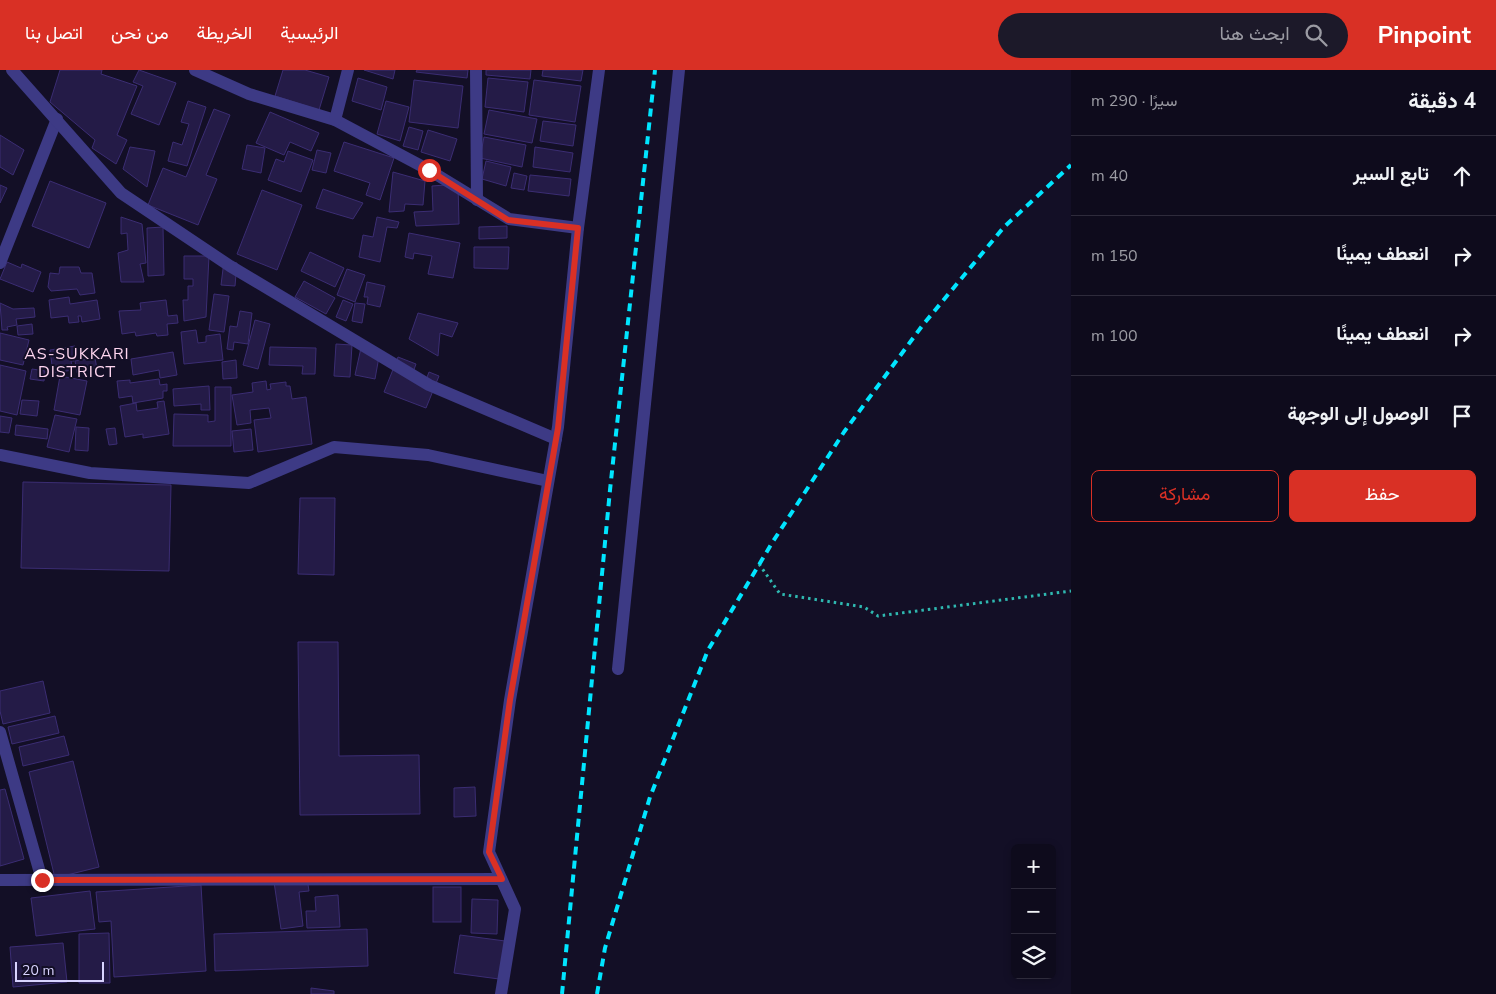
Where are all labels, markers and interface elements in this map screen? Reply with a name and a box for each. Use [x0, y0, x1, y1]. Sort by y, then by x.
search box [998, 13, 1348, 58]
text: Pinpoint [1378, 19, 1471, 51]
text: اتصل بنا [25, 21, 83, 45]
text: من نحن [111, 21, 169, 45]
text: الخريطة [197, 21, 252, 45]
text: الرئيسية [280, 21, 338, 45]
text: ابحث هنا [1220, 21, 1290, 47]
icon: search [1302, 21, 1330, 49]
text: 4 دقيقة [1408, 87, 1476, 115]
text: سيرًا · 290 m [1091, 90, 1177, 112]
route start [418, 159, 441, 182]
text: تابع السير [1353, 161, 1429, 187]
icon: ahead [1448, 162, 1476, 190]
text: 40 m [1091, 165, 1128, 187]
text: انعطف يمينًا [1336, 241, 1429, 267]
icon: right [1448, 242, 1476, 270]
text: 150 m [1091, 245, 1138, 267]
text: انعطف يمينًا [1336, 321, 1429, 347]
icon: right [1448, 322, 1476, 350]
text: 100 m [1091, 325, 1138, 347]
district label: AS-SUKKARI DISTRICT [24, 343, 130, 383]
text: الوصول إلى الوجهة [1287, 401, 1429, 427]
icon: arrive [1448, 402, 1476, 430]
button: مشاركة [1091, 470, 1279, 522]
button: حفظ [1289, 470, 1476, 522]
map controls [1011, 844, 1056, 979]
button: + [1011, 844, 1056, 889]
route end [31, 869, 54, 892]
button: − [1011, 889, 1056, 934]
button: layers [1011, 934, 1056, 979]
scale bar [15, 959, 104, 982]
text: 20 m [22, 961, 54, 980]

